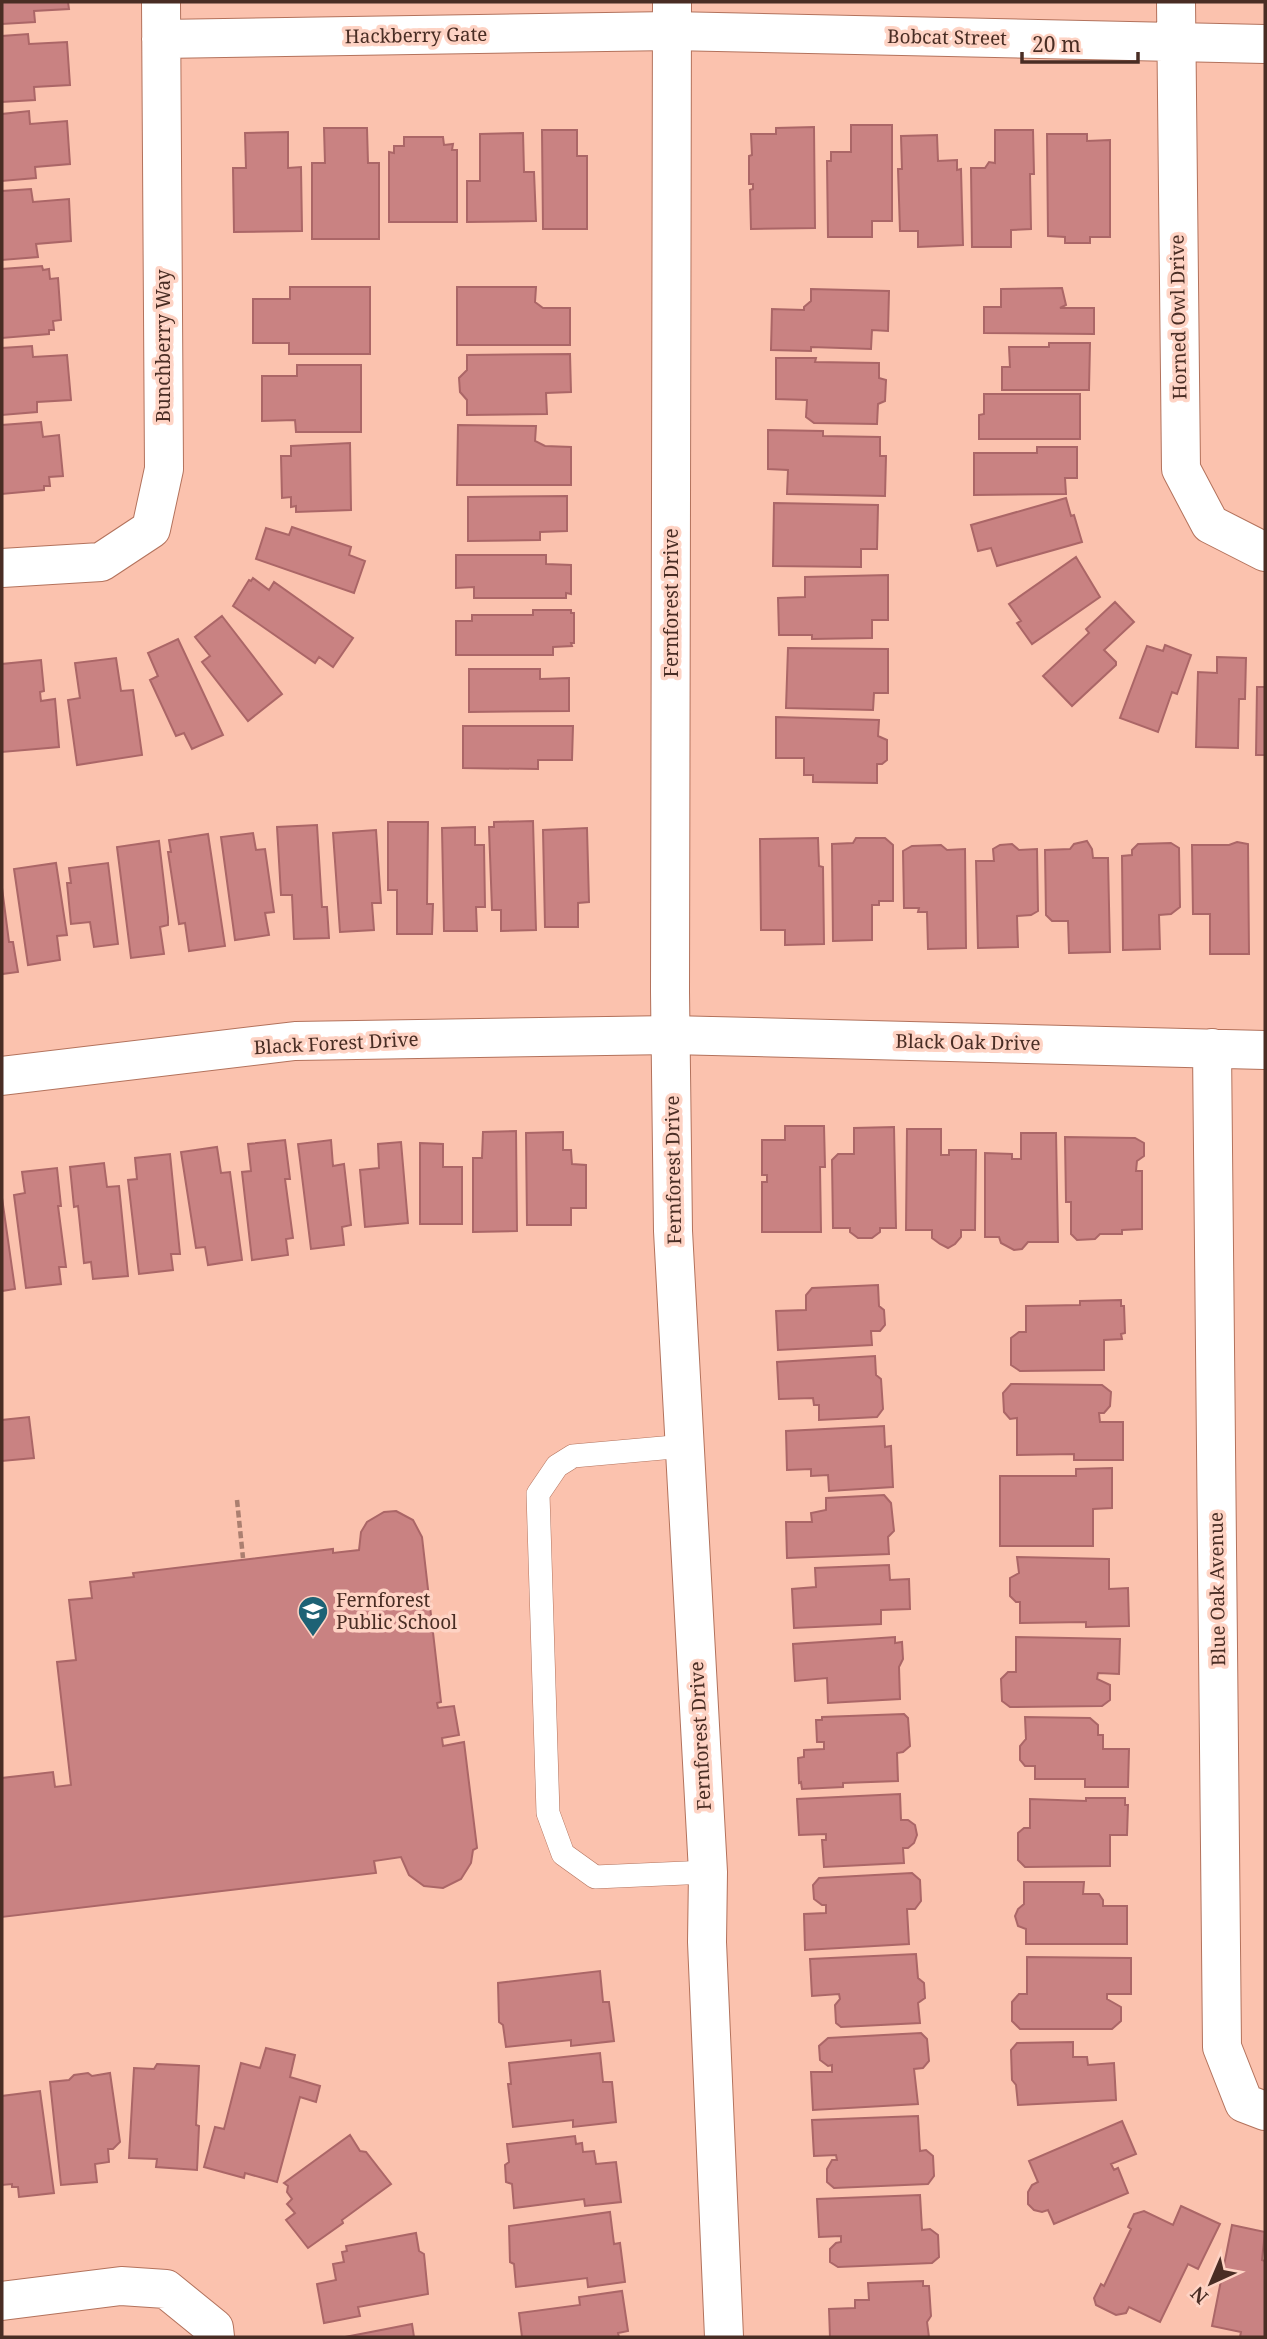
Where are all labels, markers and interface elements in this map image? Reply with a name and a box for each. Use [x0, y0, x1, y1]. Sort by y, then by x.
street label: Hackberry Gate [344, 21, 488, 49]
scale bar [1022, 21, 1138, 65]
street label: Bobcat Street [887, 23, 1007, 51]
text: 20 m [1032, 30, 1081, 58]
street label: Horned Owl Drive [1164, 234, 1192, 400]
street label: Bunchberry Way [150, 269, 176, 423]
street label: Fernforest Drive [658, 528, 684, 678]
street label: Black Forest Drive [253, 1026, 419, 1060]
street label: Black Oak Drive [895, 1028, 1041, 1056]
street label: Fernforest Drive [659, 1095, 687, 1245]
street label: Blue Oak Avenue [1203, 1512, 1231, 1666]
place label: Fernforest Public School [336, 1587, 457, 1635]
school or university icon: Fernforest Public School [296, 1594, 330, 1638]
street label: Fernforest Drive [683, 1661, 717, 1811]
north arrow [1176, 2248, 1246, 2318]
text: N [1185, 2281, 1214, 2310]

